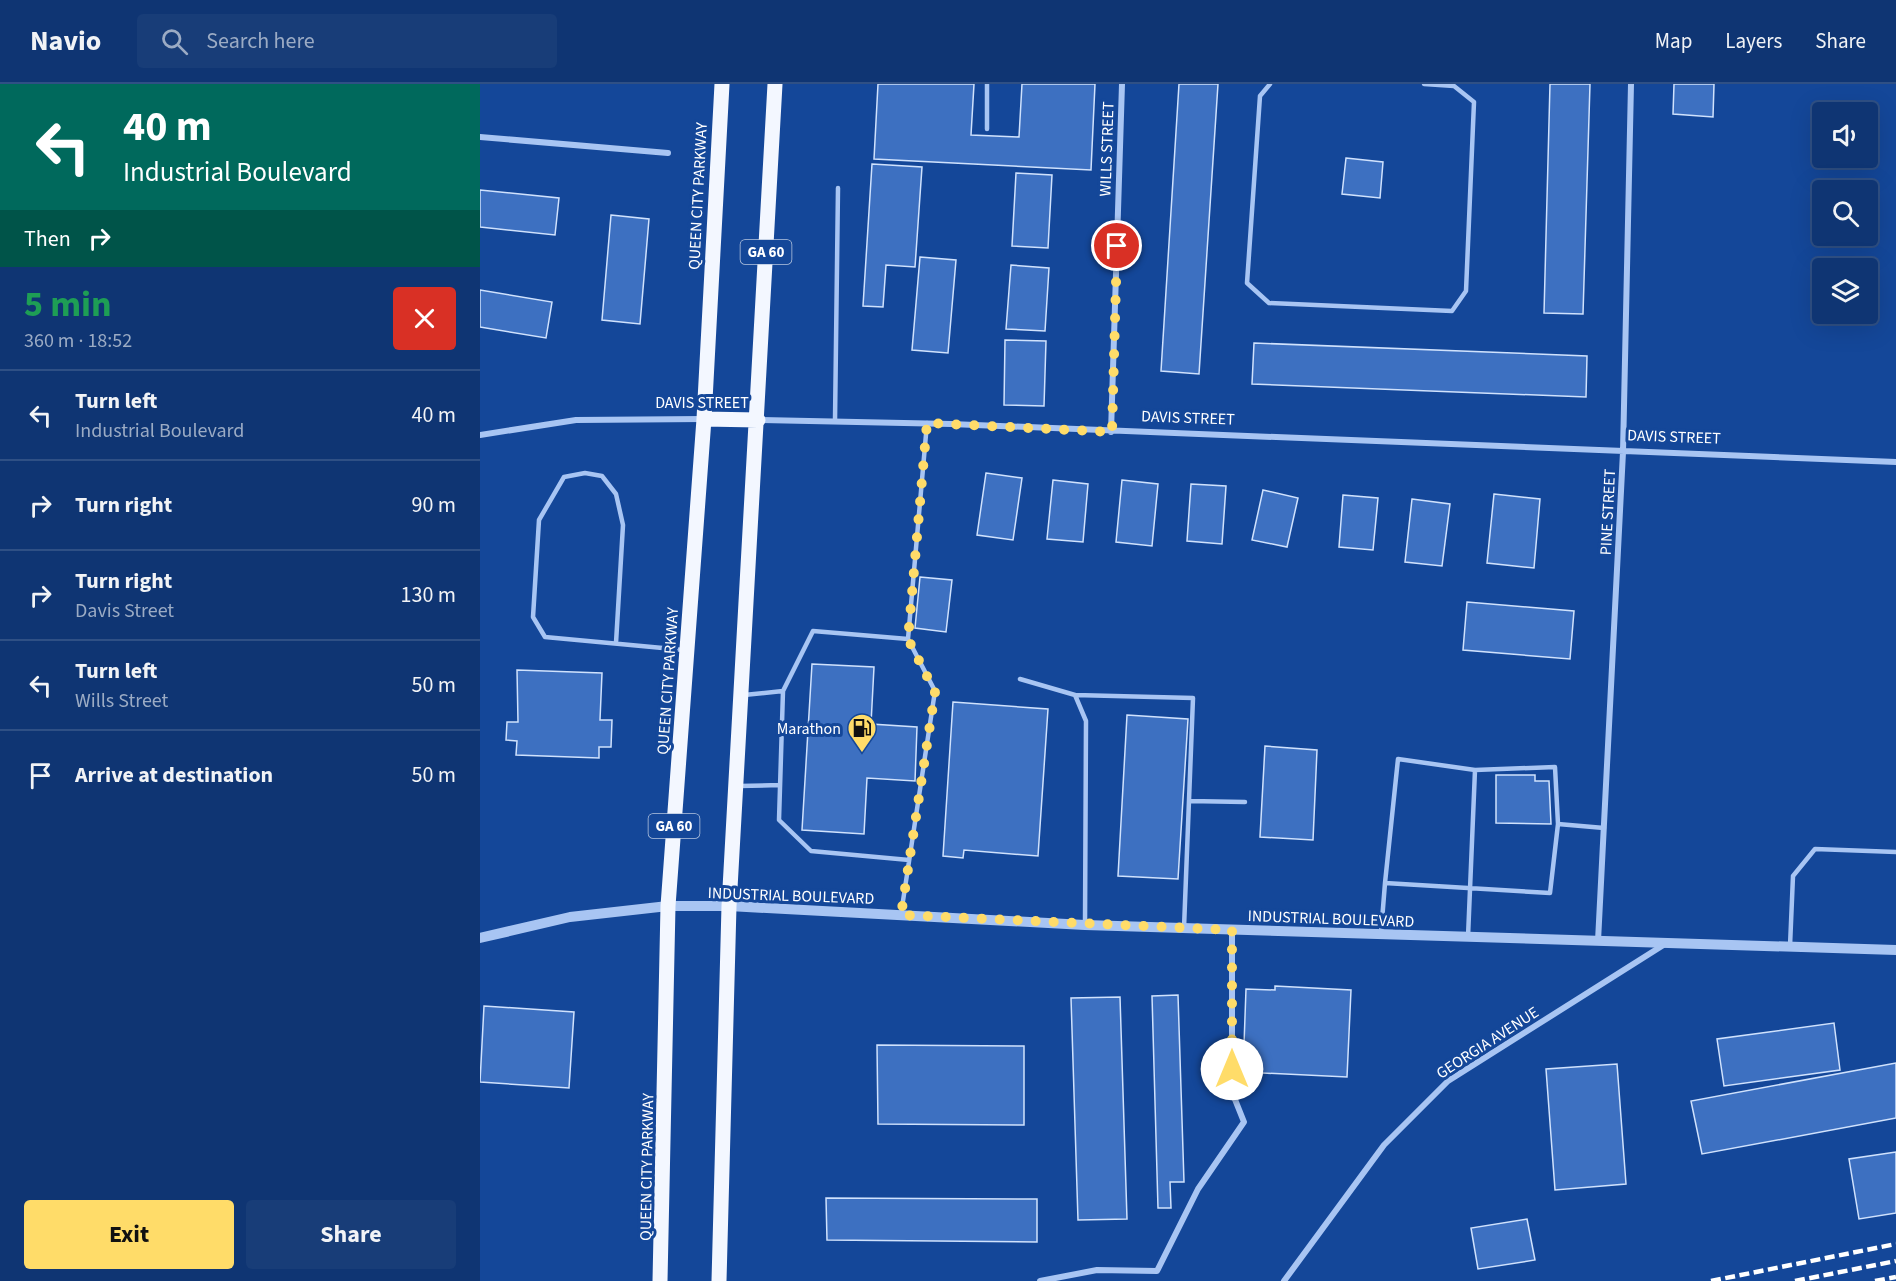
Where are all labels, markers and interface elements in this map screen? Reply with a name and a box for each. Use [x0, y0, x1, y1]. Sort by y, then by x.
search box [137, 14, 557, 68]
text: Navio [30, 21, 101, 61]
icon: search [158, 25, 191, 58]
text: Search here [206, 25, 315, 57]
text: Map [1655, 26, 1692, 56]
text: Layers [1725, 26, 1782, 56]
text: Share [1815, 26, 1866, 56]
text: 40 m [123, 97, 212, 157]
street label: WILLS STREET [1094, 101, 1120, 197]
map controls [1812, 102, 1878, 324]
button: sound [1812, 102, 1878, 168]
icon: left [24, 108, 102, 186]
street label: QUEEN CITY PARKWAY [683, 121, 713, 270]
text: Industrial Boulevard [123, 153, 352, 192]
button: search [1812, 180, 1878, 246]
pin [1091, 220, 1142, 271]
icon: right [83, 222, 116, 255]
text: Then [24, 223, 71, 255]
icon: arrive [1100, 229, 1133, 262]
road number: GA 60 [740, 240, 792, 264]
button: layers [1812, 258, 1878, 324]
text: 5 min [24, 279, 112, 330]
button: close [393, 287, 456, 350]
text: 360 m · 18:52 [24, 327, 132, 355]
text: Turn left [75, 385, 157, 417]
street label: DAVIS STREET [655, 392, 749, 414]
icon: left [24, 399, 57, 432]
text: 40 m [411, 399, 456, 431]
street label: DAVIS STREET [1141, 405, 1236, 431]
text: Industrial Boulevard [75, 417, 244, 445]
street label: DAVIS STREET [1627, 424, 1722, 450]
street label: PINE STREET [1595, 468, 1621, 556]
icon: right [24, 489, 57, 522]
text: Turn right [75, 489, 172, 521]
text: 90 m [411, 489, 456, 521]
text: Turn right [75, 565, 172, 597]
icon: right [24, 579, 57, 612]
text: 130 m [401, 579, 456, 611]
text: Davis Street [75, 597, 174, 625]
street label: QUEEN CITY PARKWAY [652, 606, 684, 756]
text: Turn left [75, 655, 157, 687]
icon: left [24, 669, 57, 702]
text: 50 m [411, 669, 456, 701]
text: Wills Street [75, 687, 168, 715]
fuel station icon: Marathon [846, 712, 878, 754]
place label: Marathon [777, 718, 841, 740]
icon: arrive [24, 759, 57, 792]
text: Arrive at destination [75, 759, 273, 791]
text: 50 m [411, 759, 456, 791]
road number: GA 60 [648, 814, 700, 838]
street label: INDUSTRIAL BOULEVARD [707, 882, 875, 910]
street label: INDUSTRIAL BOULEVARD [1247, 905, 1415, 933]
street label: GEORGIA AVENUE [1432, 1001, 1543, 1084]
position arrow [1200, 1037, 1264, 1101]
street label: QUEEN CITY PARKWAY [635, 1093, 659, 1241]
button: Exit [24, 1200, 234, 1269]
button: Share [246, 1200, 456, 1269]

